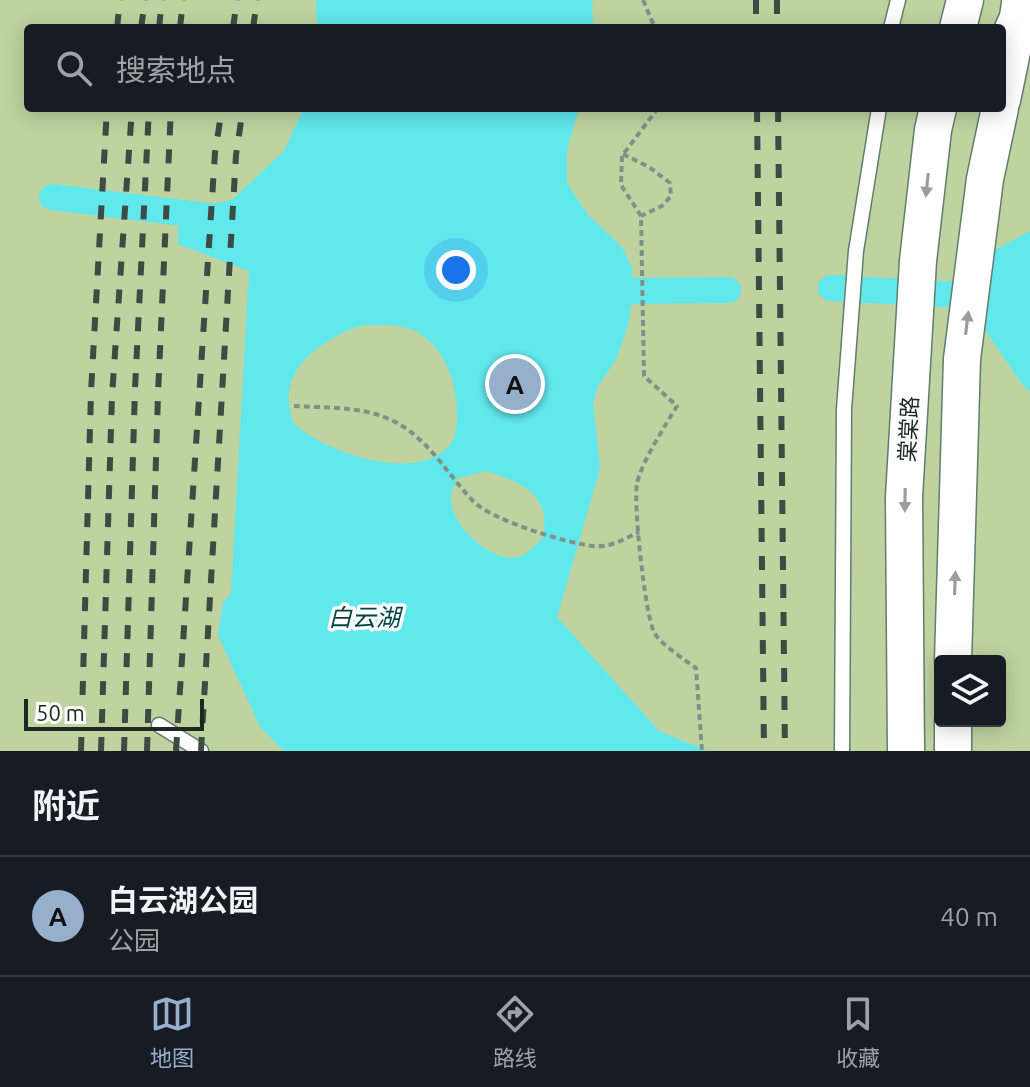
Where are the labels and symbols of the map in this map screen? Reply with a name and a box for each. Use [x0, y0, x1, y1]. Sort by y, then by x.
one-way arrow [920, 173, 933, 198]
your location [436, 250, 476, 290]
one-way arrow [960, 311, 973, 336]
pin: A [489, 354, 541, 414]
street label: 棠棠路 [894, 395, 922, 463]
one-way arrow [899, 488, 911, 513]
one-way arrow [948, 570, 961, 595]
water label: 白云湖 [328, 604, 404, 631]
scale bar [24, 695, 204, 731]

